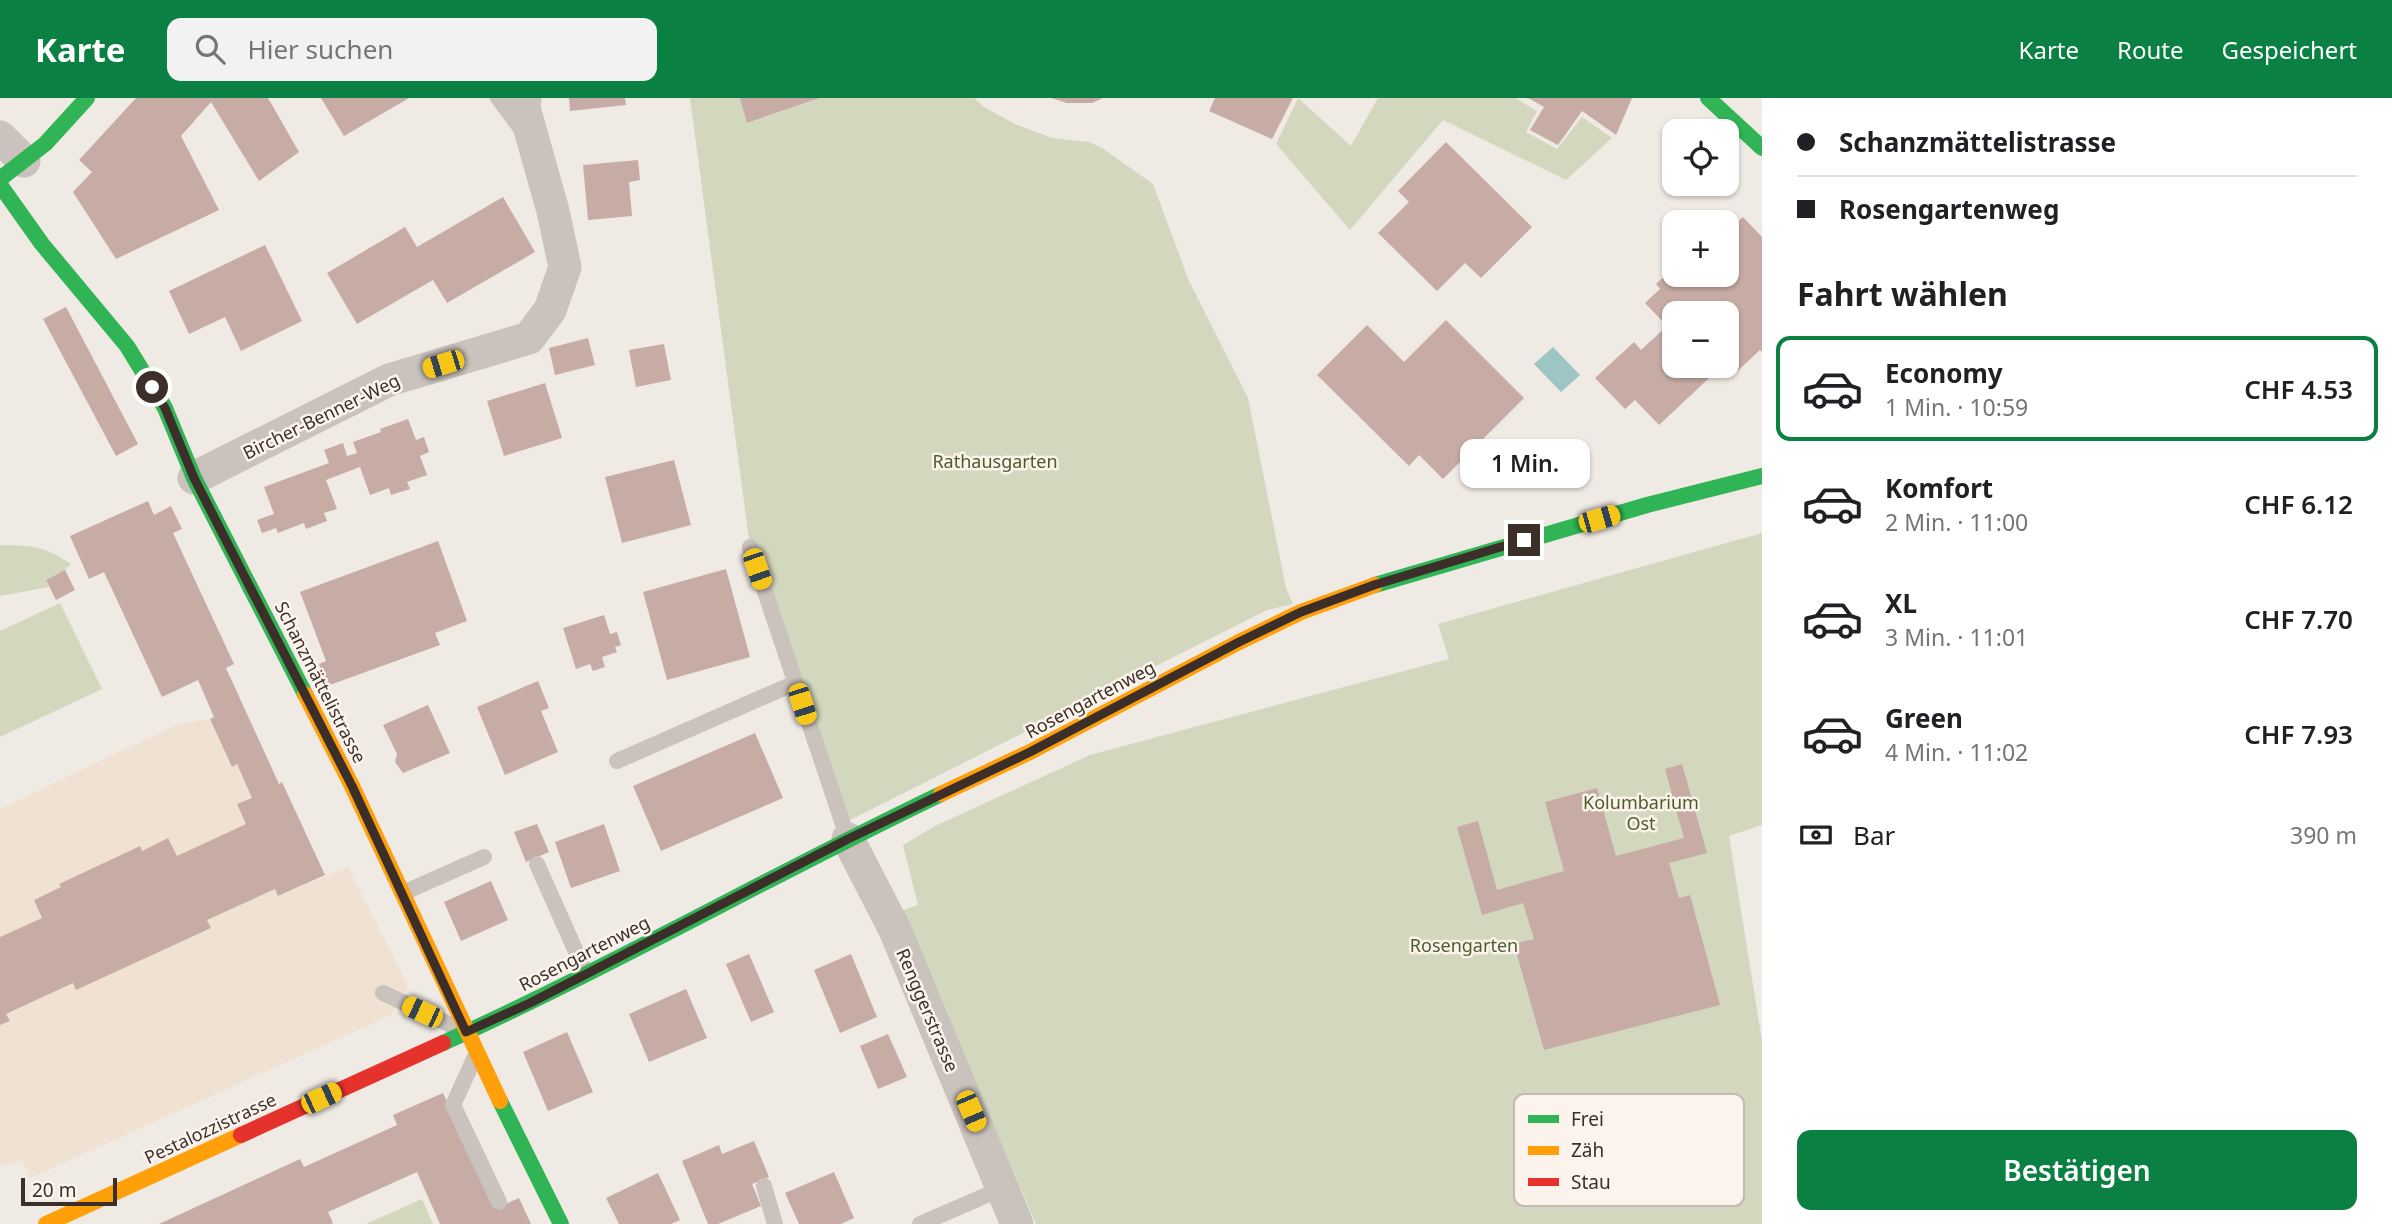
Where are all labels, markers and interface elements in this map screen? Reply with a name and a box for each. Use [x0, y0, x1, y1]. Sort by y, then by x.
search box [167, 18, 657, 81]
text: Karte [35, 27, 125, 72]
icon: search [191, 30, 229, 68]
text: Hier suchen [247, 31, 393, 67]
text: Karte [2019, 33, 2079, 66]
text: Route [2117, 33, 2184, 66]
text: Gespeichert [2222, 33, 2357, 66]
map controls [1662, 119, 1739, 378]
button: locate [1662, 119, 1739, 196]
text: Schanzmättelistrasse [1839, 124, 2116, 160]
text: Rosengartenweg [1839, 191, 2059, 227]
button: + [1662, 210, 1739, 287]
text: Fahrt wählen [1797, 272, 2008, 315]
button: − [1662, 301, 1739, 378]
car [420, 348, 467, 380]
text: Economy [1885, 355, 2003, 391]
icon: car [1801, 357, 1864, 420]
street label: Bircher-Benner-Weg [239, 368, 403, 464]
route start [136, 371, 168, 403]
text: CHF 4.53 [2244, 371, 2353, 407]
text: 1 Min. · 10:59 [1885, 391, 2028, 423]
callout: 1 Min. [1459, 438, 1589, 488]
text: 1 Min. [1491, 447, 1559, 479]
park label: Rathausgarten [932, 449, 1058, 473]
text: Komfort [1885, 470, 1993, 506]
icon: car [1801, 472, 1864, 535]
text: CHF 6.12 [2244, 486, 2353, 522]
car [1576, 503, 1623, 535]
text: 2 Min. · 11:00 [1885, 506, 2028, 538]
route end [1508, 524, 1540, 556]
car [741, 546, 774, 592]
text: XL [1885, 585, 1917, 621]
icon: car [1801, 587, 1864, 650]
street label: Schanzmättelistrasse [270, 597, 372, 767]
text: CHF 7.70 [2244, 601, 2353, 637]
text: 3 Min. · 11:01 [1885, 621, 2028, 653]
street label: Rosengartenweg [1021, 655, 1159, 743]
car [786, 681, 819, 727]
text: Green [1885, 700, 1963, 736]
icon: car [1801, 702, 1864, 765]
text: CHF 7.93 [2244, 716, 2353, 752]
text: 4 Min. · 11:02 [1885, 736, 2028, 768]
park label: Kolumbarium Ost [1583, 790, 1699, 835]
icon: cash [1797, 816, 1835, 854]
text: Bar [1853, 817, 1895, 853]
text: 390 m [2290, 819, 2357, 851]
street label: Rosengartenweg [515, 910, 653, 996]
park label: Rosengarten [1410, 933, 1518, 957]
street label: Renggerstrasse [891, 945, 965, 1075]
car [399, 994, 446, 1030]
car [298, 1080, 345, 1116]
street label: Pestalozzistrasse [140, 1087, 280, 1169]
car [954, 1088, 989, 1134]
legend [1514, 1094, 1744, 1206]
text: Frei [1571, 1106, 1604, 1132]
button: Bestätigen [1797, 1130, 2357, 1210]
text: Zäh [1571, 1137, 1604, 1163]
text: Stau [1571, 1169, 1611, 1195]
scale bar [21, 1175, 117, 1207]
text: 20 m [32, 1177, 76, 1203]

